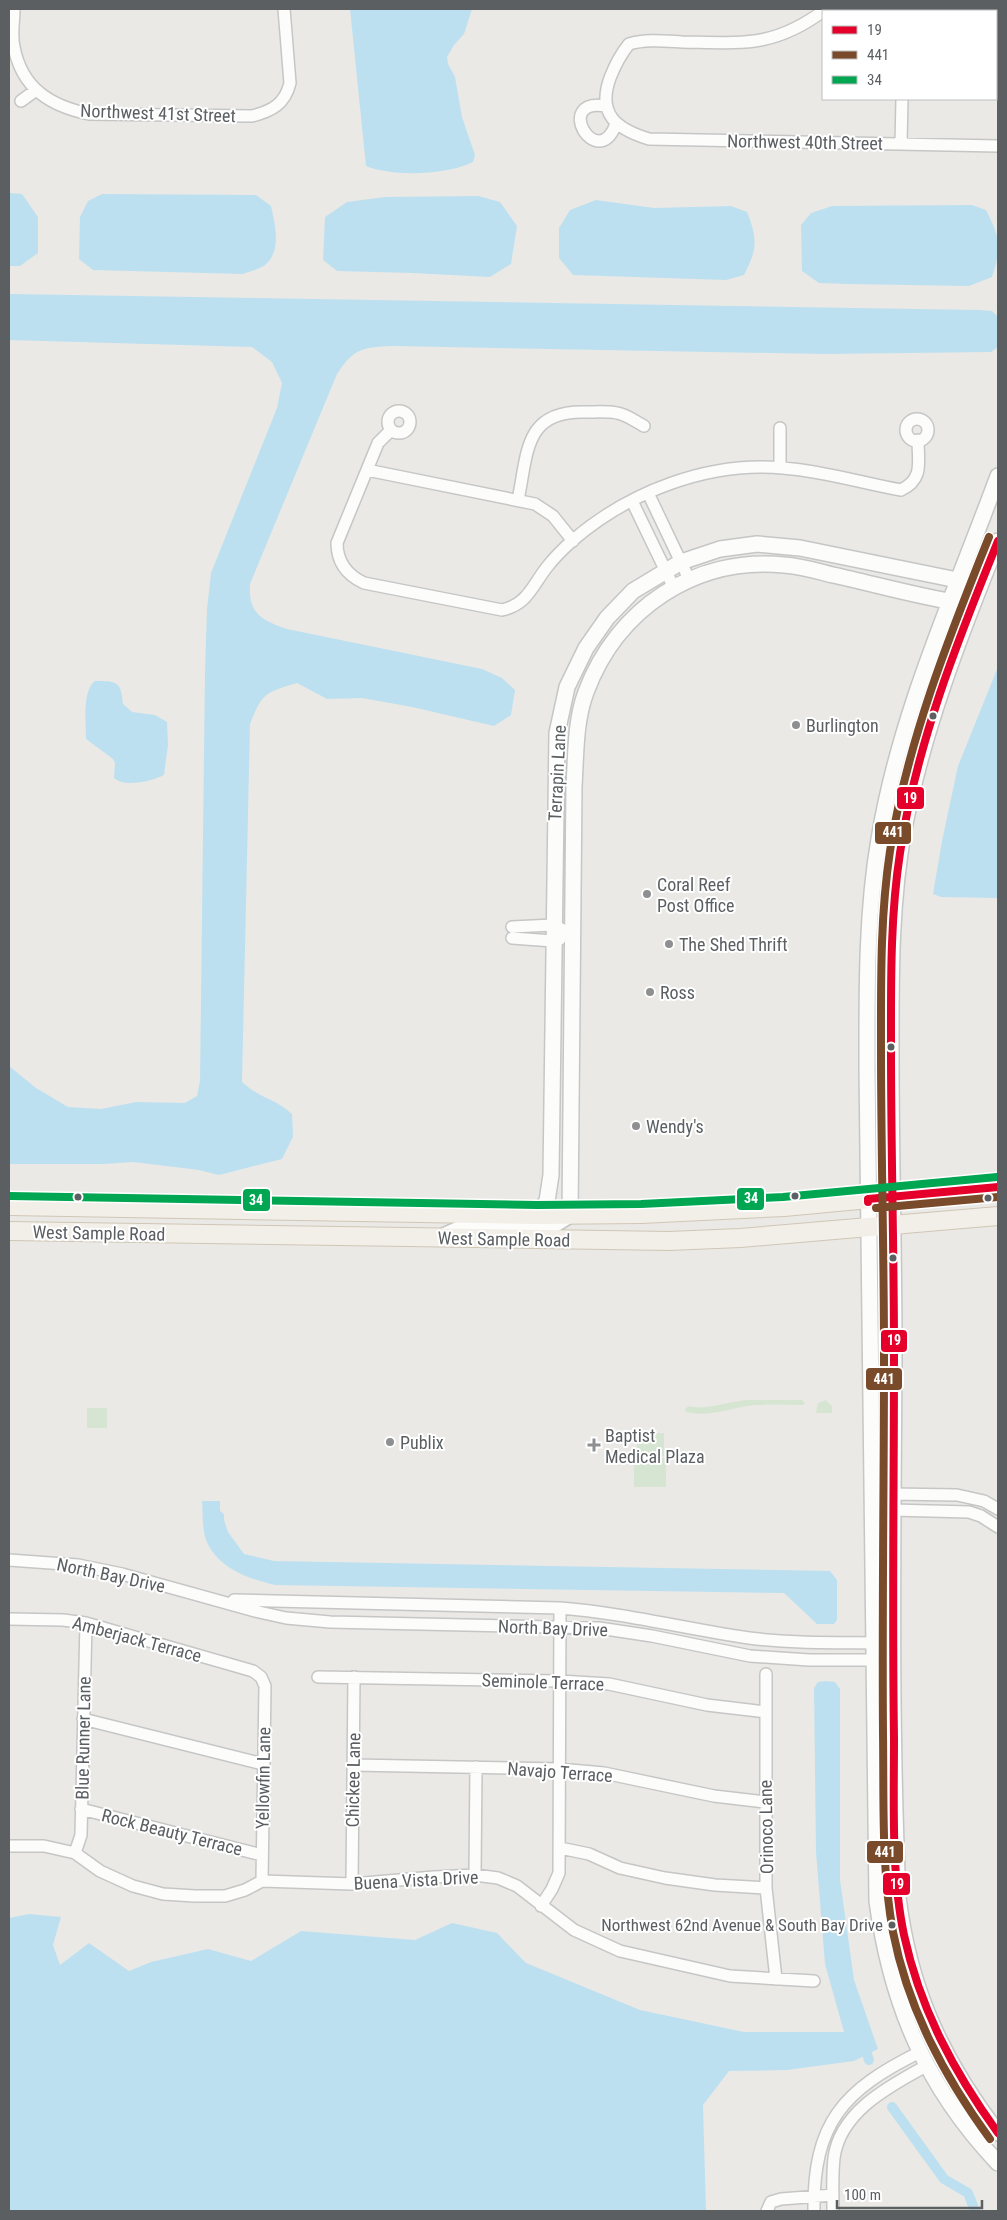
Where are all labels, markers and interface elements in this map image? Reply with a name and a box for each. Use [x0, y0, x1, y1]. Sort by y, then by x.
legend [822, 10, 997, 100]
text: 19 [867, 21, 882, 39]
text: 441 [867, 46, 889, 64]
text: 34 [867, 71, 882, 89]
street label: Northwest 41st Street [80, 100, 236, 126]
street label: Northwest 40th Street [727, 130, 883, 154]
unlabelled marker [928, 711, 938, 721]
place label: Burlington [806, 715, 879, 736]
marker: Burlington [790, 719, 802, 731]
street label: Terrapin Lane [544, 724, 570, 822]
line badge: 19 [896, 786, 925, 810]
text: 19 [903, 790, 917, 806]
line badge: 441 [874, 821, 912, 845]
text: 441 [882, 824, 904, 840]
place label: Coral Reef Post Office [657, 874, 735, 916]
marker: Coral Reef Post Office [641, 888, 653, 900]
place label: The Shed Thrift [679, 934, 788, 955]
marker: The Shed Thrift [663, 938, 675, 950]
place label: Ross [660, 982, 695, 1003]
marker: Ross [644, 986, 656, 998]
unlabelled marker [886, 1042, 896, 1052]
place label: Wendy's [646, 1116, 704, 1137]
marker: Wendy's [630, 1120, 642, 1132]
line badge: 34 [736, 1187, 765, 1211]
line badge: 34 [242, 1188, 271, 1212]
text: 34 [744, 1190, 758, 1206]
unlabelled marker [790, 1191, 800, 1201]
unlabelled marker [73, 1192, 83, 1202]
text: 34 [249, 1192, 263, 1208]
unlabelled marker [983, 1193, 993, 1203]
street label: West Sample Road [32, 1221, 166, 1245]
street label: West Sample Road [437, 1227, 571, 1251]
unlabelled marker [888, 1253, 898, 1263]
line badge: 19 [880, 1329, 908, 1353]
text: 19 [887, 1332, 901, 1348]
line badge: 441 [865, 1367, 903, 1391]
text: 441 [873, 1371, 895, 1387]
place label: Baptist Medical Plaza [605, 1425, 705, 1467]
place label: Publix [400, 1432, 444, 1453]
marker: Publix [384, 1436, 396, 1448]
marker: Baptist Medical Plaza [587, 1438, 601, 1452]
street label: North Bay Drive [55, 1553, 167, 1597]
street label: Amberjack Terrace [70, 1612, 204, 1666]
street label: North Bay Drive [498, 1616, 608, 1640]
street label: Seminole Terrace [481, 1669, 605, 1695]
street label: Blue Runner Lane [71, 1676, 95, 1800]
street label: Yellowfin Lane [252, 1727, 274, 1829]
street label: Chickee Lane [342, 1733, 364, 1827]
street label: Navajo Terrace [507, 1758, 613, 1786]
street label: Orinoco Lane [755, 1780, 777, 1874]
street label: Rock Beauty Terrace [99, 1804, 245, 1860]
line badge: 441 [866, 1840, 904, 1864]
text: 441 [874, 1844, 896, 1860]
street label: Buena Vista Drive [353, 1866, 479, 1894]
line badge: 19 [882, 1872, 911, 1896]
text: 19 [890, 1876, 904, 1892]
place label: Northwest 62nd Avenue & South Bay Drive [601, 1915, 883, 1935]
marker: Northwest 62nd Avenue & South Bay Drive [887, 1920, 897, 1930]
scale bar [837, 2178, 982, 2210]
text: 100 m [844, 2186, 881, 2204]

